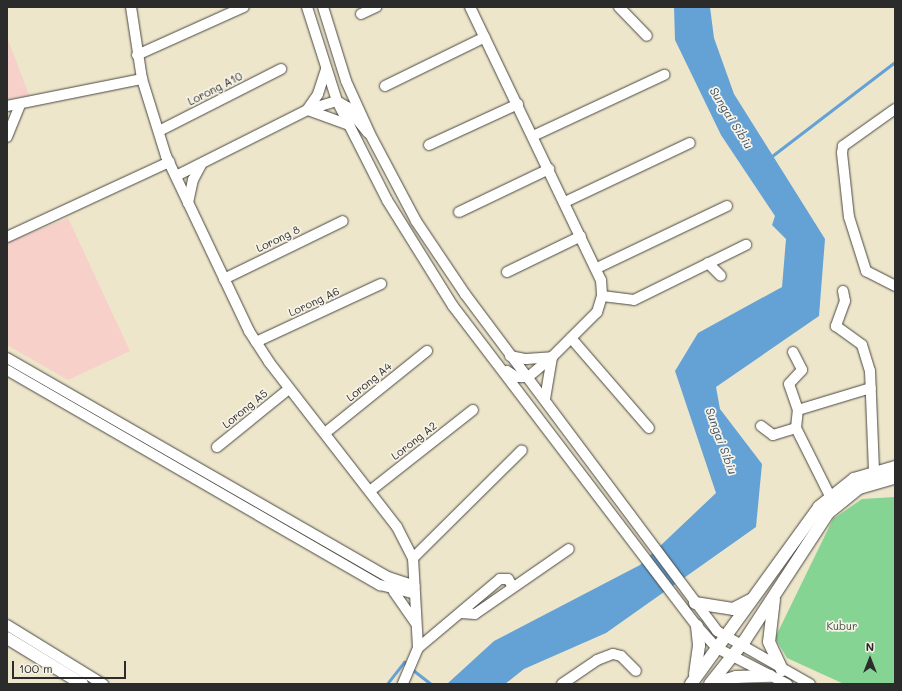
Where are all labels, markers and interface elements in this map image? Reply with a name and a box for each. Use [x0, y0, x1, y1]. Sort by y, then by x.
street label: Lorong A10 [185, 70, 245, 108]
water label: Sungai Sibiu [706, 84, 756, 152]
street label: Lorong 8 [254, 223, 302, 255]
street label: Lorong A6 [286, 284, 342, 320]
street label: Lorong A4 [344, 360, 394, 404]
street label: Lorong A5 [220, 387, 270, 431]
water label: Sungai Sibiu [702, 406, 740, 476]
street label: Lorong A2 [389, 419, 439, 463]
park label: Kubur [826, 619, 858, 633]
north arrow [850, 639, 890, 679]
text: N [866, 639, 874, 654]
scale bar [14, 653, 128, 679]
text: 100 m [19, 660, 53, 676]

